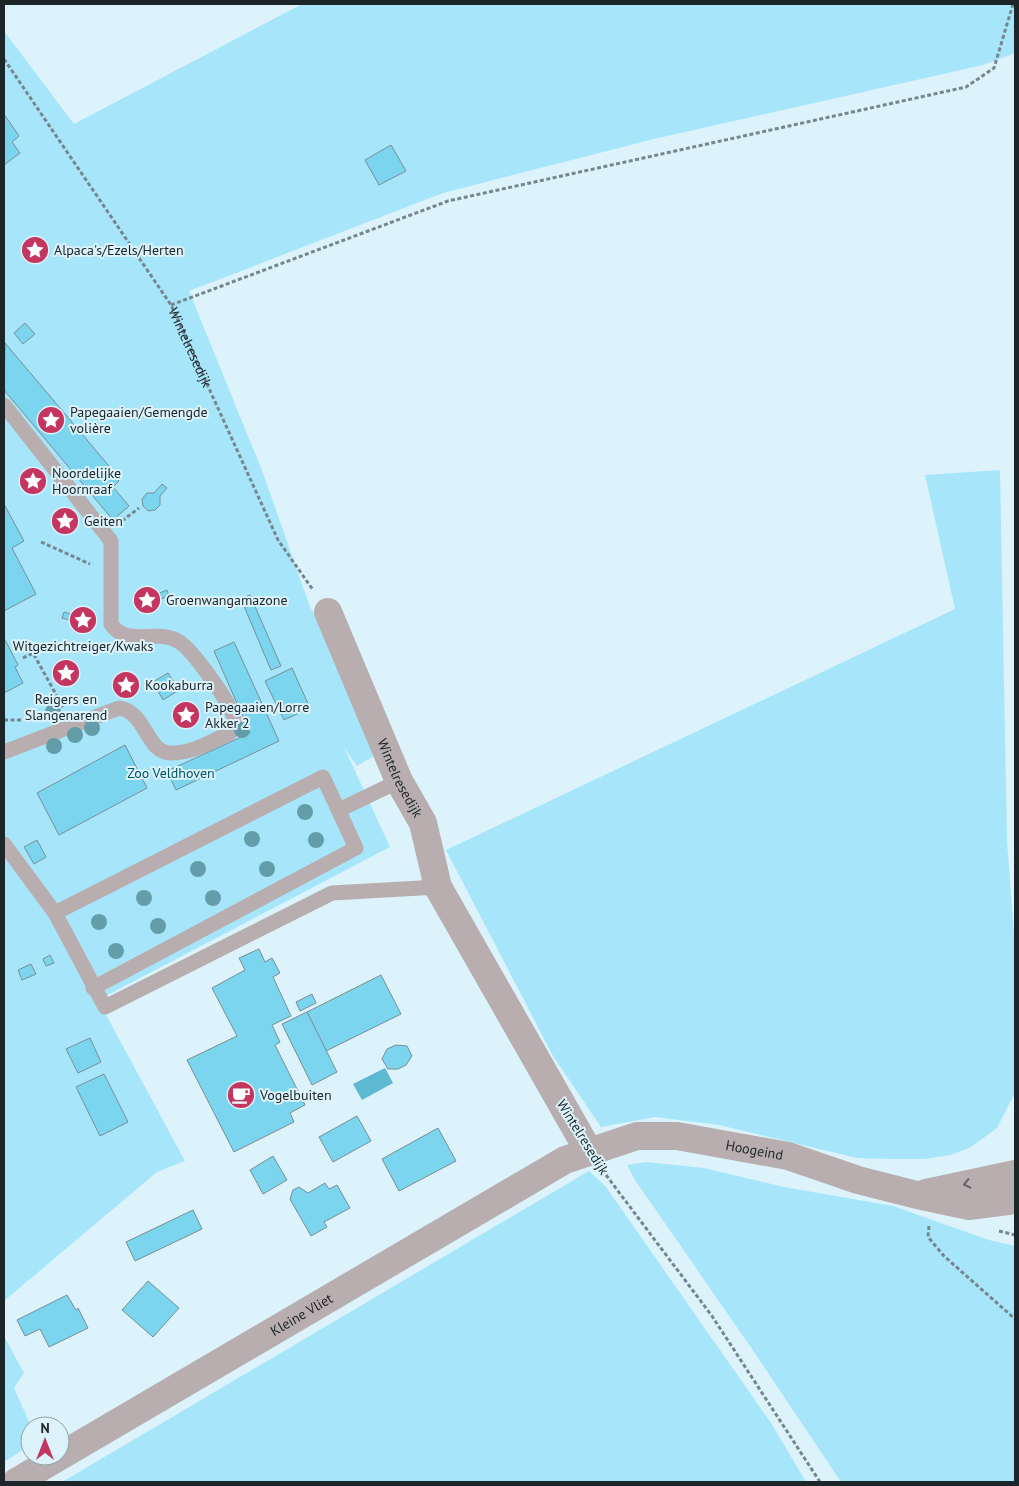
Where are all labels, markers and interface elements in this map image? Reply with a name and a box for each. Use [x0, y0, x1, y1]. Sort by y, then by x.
place icon: Alpaca's/Ezels/Herten [20, 235, 50, 265]
place label: Alpaca's/Ezels/Herten [54, 241, 184, 259]
street label: Wintelresedijk [164, 305, 216, 390]
place label: Papegaaien/Gemengde volière [70, 403, 208, 437]
place icon: Papegaaien/Gemengde volière [36, 405, 66, 435]
place label: Noordelijke Hoornraaf [52, 464, 121, 498]
place icon: Noordelijke Hoornraaf [18, 466, 48, 496]
place icon: Geiten [50, 506, 80, 536]
place label: Geiten [84, 512, 123, 530]
place icon: Groenwangamazone [132, 585, 162, 615]
place label: Groenwangamazone [166, 591, 288, 609]
place icon: Witgezichtreiger/Kwaks [68, 605, 98, 635]
place label: Witgezichtreiger/Kwaks [13, 637, 153, 655]
place icon: Reigers en Slangenarend [51, 658, 81, 688]
place icon: Kookaburra [111, 670, 141, 700]
place label: Kookaburra [145, 676, 213, 694]
place label: Reigers en Slangenarend [25, 690, 107, 724]
place label: Papegaaien/Lorre Akker 2 [205, 698, 309, 732]
place icon: Papegaaien/Lorre Akker 2 [171, 700, 201, 730]
street label: Wintelresedijk [373, 736, 427, 821]
park label: Zoo Veldhoven [127, 764, 215, 782]
cafe icon: Vogelbuiten [226, 1080, 256, 1110]
place label: Vogelbuiten [259, 1086, 332, 1104]
street label: Wintelresedijk [553, 1096, 613, 1178]
street label: Hoogeind [724, 1136, 785, 1164]
one-way arrow [963, 1178, 972, 1189]
street label: Kleine Vliet [267, 1289, 336, 1340]
north arrow [20, 1416, 70, 1466]
text: N [40, 1419, 50, 1437]

